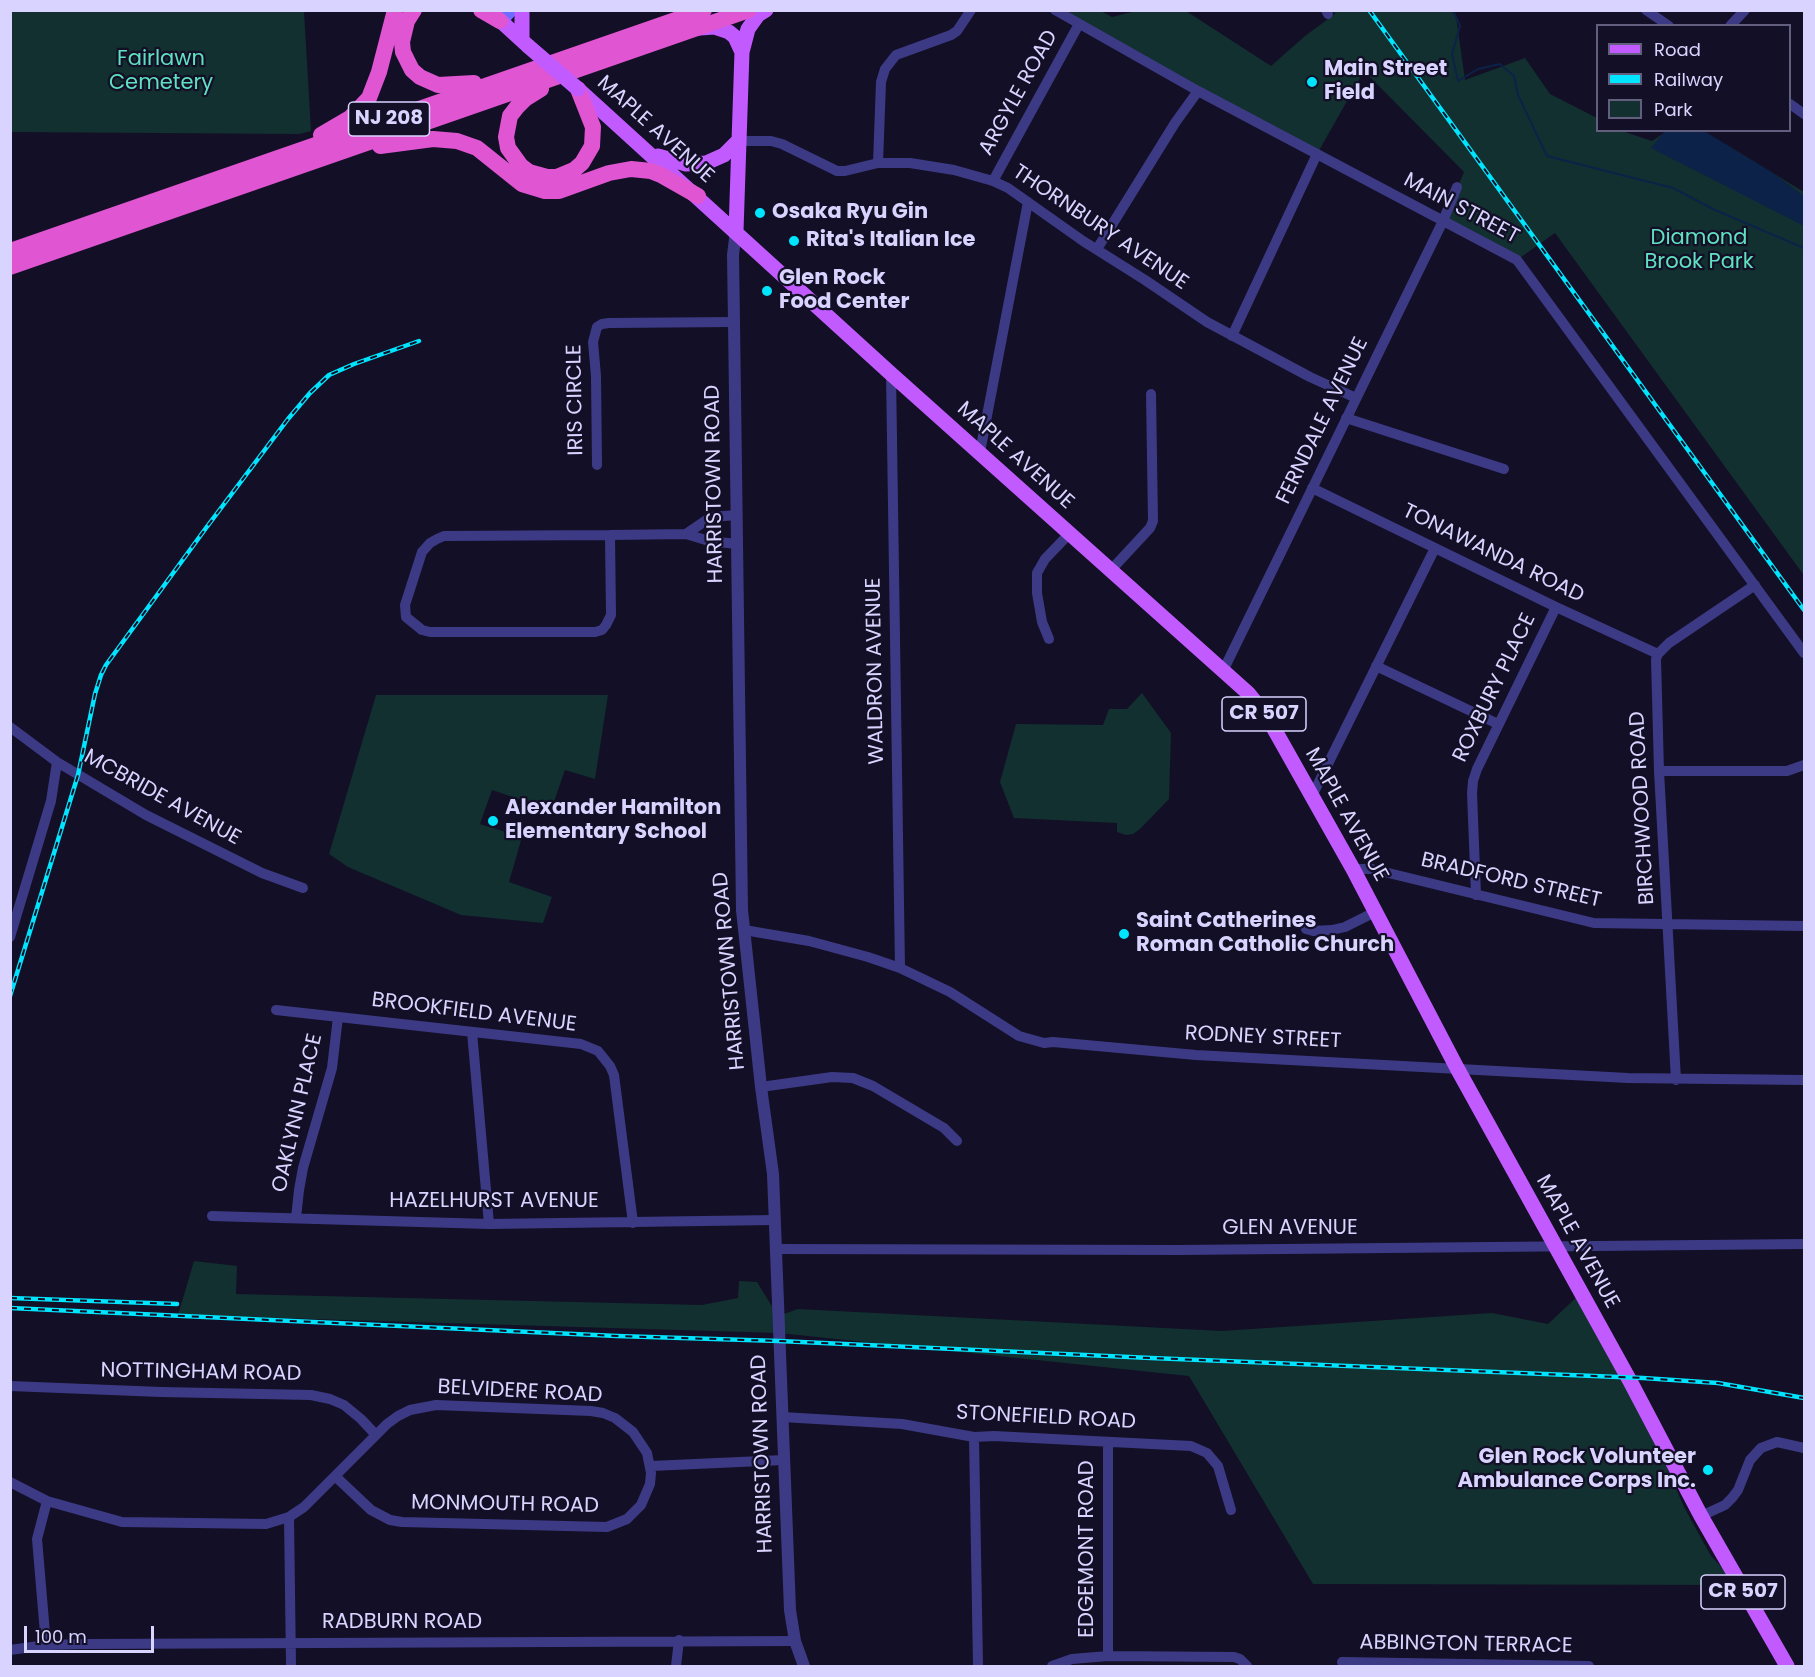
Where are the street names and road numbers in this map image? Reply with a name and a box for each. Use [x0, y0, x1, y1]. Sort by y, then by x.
street label: ARGYLE ROAD [974, 26, 1064, 160]
street label: MAPLE AVENUE [591, 71, 719, 189]
road number: NJ 208 [348, 102, 430, 136]
street label: THORNBURY AVENUE [1007, 160, 1193, 296]
street label: MAIN STREET [1399, 168, 1523, 250]
street label: FERNDALE AVENUE [1272, 334, 1374, 508]
street label: IRIS CIRCLE [562, 344, 590, 456]
street label: HARRISTOWN ROAD [701, 384, 729, 584]
street label: MAPLE AVENUE [951, 397, 1079, 515]
street label: TONAWANDA ROAD [1398, 499, 1588, 609]
street label: WALDRON AVENUE [862, 577, 890, 765]
street label: ROXBURY PLACE [1448, 610, 1542, 766]
road number: CR 507 [1222, 697, 1306, 731]
street label: BIRCHWOOD ROAD [1625, 711, 1661, 905]
street label: MAPLE AVENUE [1299, 744, 1393, 886]
street label: MCBRIDE AVENUE [79, 745, 245, 851]
street label: BRADFORD STREET [1418, 848, 1604, 914]
street label: HARRISTOWN ROAD [709, 871, 751, 1071]
street label: BROOKFIELD AVENUE [370, 988, 578, 1038]
street label: RODNEY STREET [1184, 1021, 1342, 1055]
street label: OAKLYNN PLACE [267, 1031, 329, 1195]
street label: MAPLE AVENUE [1530, 1171, 1624, 1313]
street label: HAZELHURST AVENUE [389, 1189, 599, 1215]
street label: GLEN AVENUE [1222, 1216, 1358, 1242]
street label: HARRISTOWN ROAD [747, 1354, 779, 1554]
street label: NOTTINGHAM ROAD [100, 1359, 302, 1387]
street label: BELVIDERE ROAD [437, 1375, 603, 1409]
street label: STONEFIELD ROAD [955, 1401, 1137, 1435]
street label: EDGEMONT ROAD [1075, 1460, 1101, 1638]
street label: MONMOUTH ROAD [411, 1491, 599, 1519]
road number: CR 507 [1701, 1575, 1785, 1609]
street label: RADBURN ROAD [322, 1610, 482, 1636]
street label: ABBINGTON TERRACE [1359, 1631, 1573, 1659]

